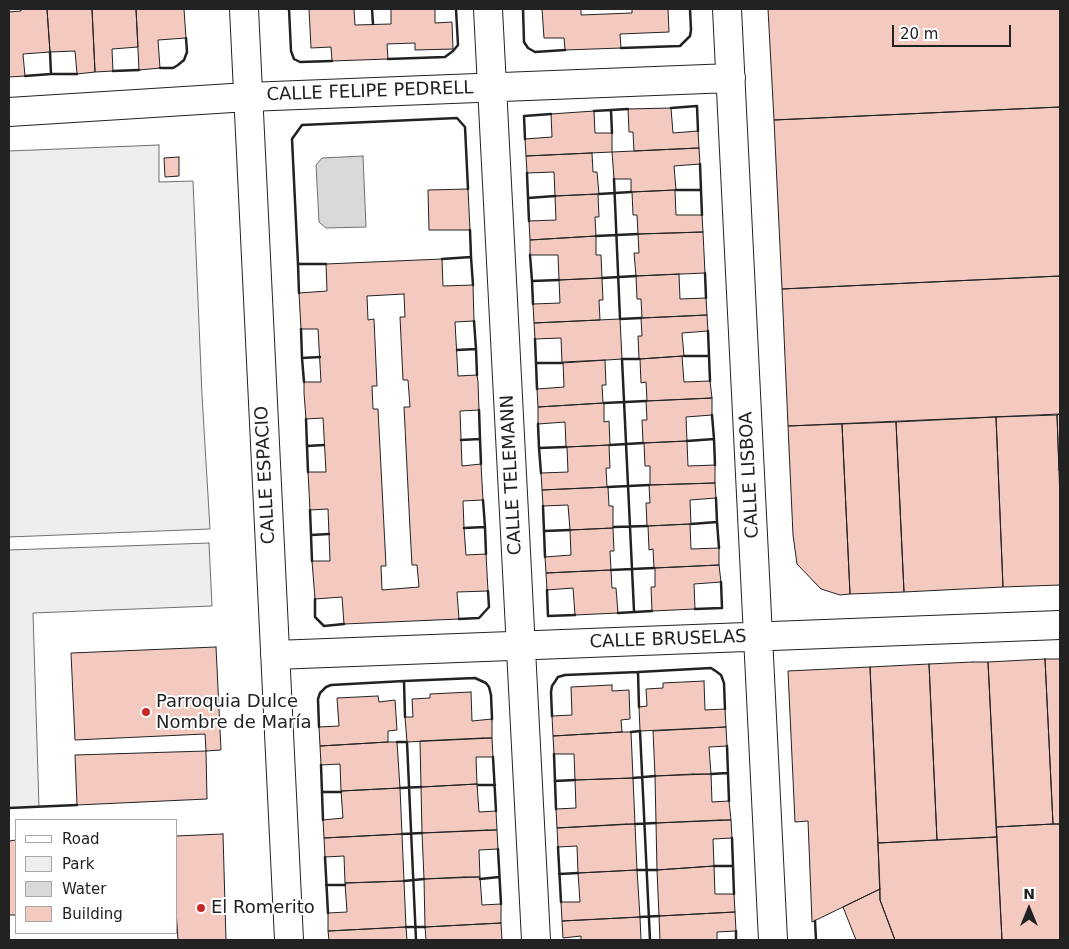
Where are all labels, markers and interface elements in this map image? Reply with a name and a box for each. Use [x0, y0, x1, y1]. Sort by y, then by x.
scale bar [894, 15, 1013, 47]
text: 20 m [900, 25, 938, 43]
street label: CALLE FELIPE PEDRELL [266, 78, 474, 106]
street label: CALLE TELEMANN [497, 394, 527, 556]
street label: CALLE ESPACIO [252, 405, 280, 545]
street label: CALLE LISBOA [736, 411, 764, 539]
street label: CALLE BRUSELAS [589, 626, 747, 654]
place label: Parroquia Dulce Nombre de María [156, 691, 311, 734]
marker: Parroquia Dulce Nombre de María [140, 706, 152, 718]
legend [15, 819, 178, 934]
text: Road [62, 830, 100, 848]
text: Park [62, 855, 94, 873]
text: Water [62, 880, 106, 898]
north arrow [1004, 884, 1054, 934]
text: N [1023, 886, 1035, 902]
place label: El Romerito [211, 897, 315, 919]
marker: El Romerito [195, 902, 207, 914]
text: Building [62, 905, 123, 923]

